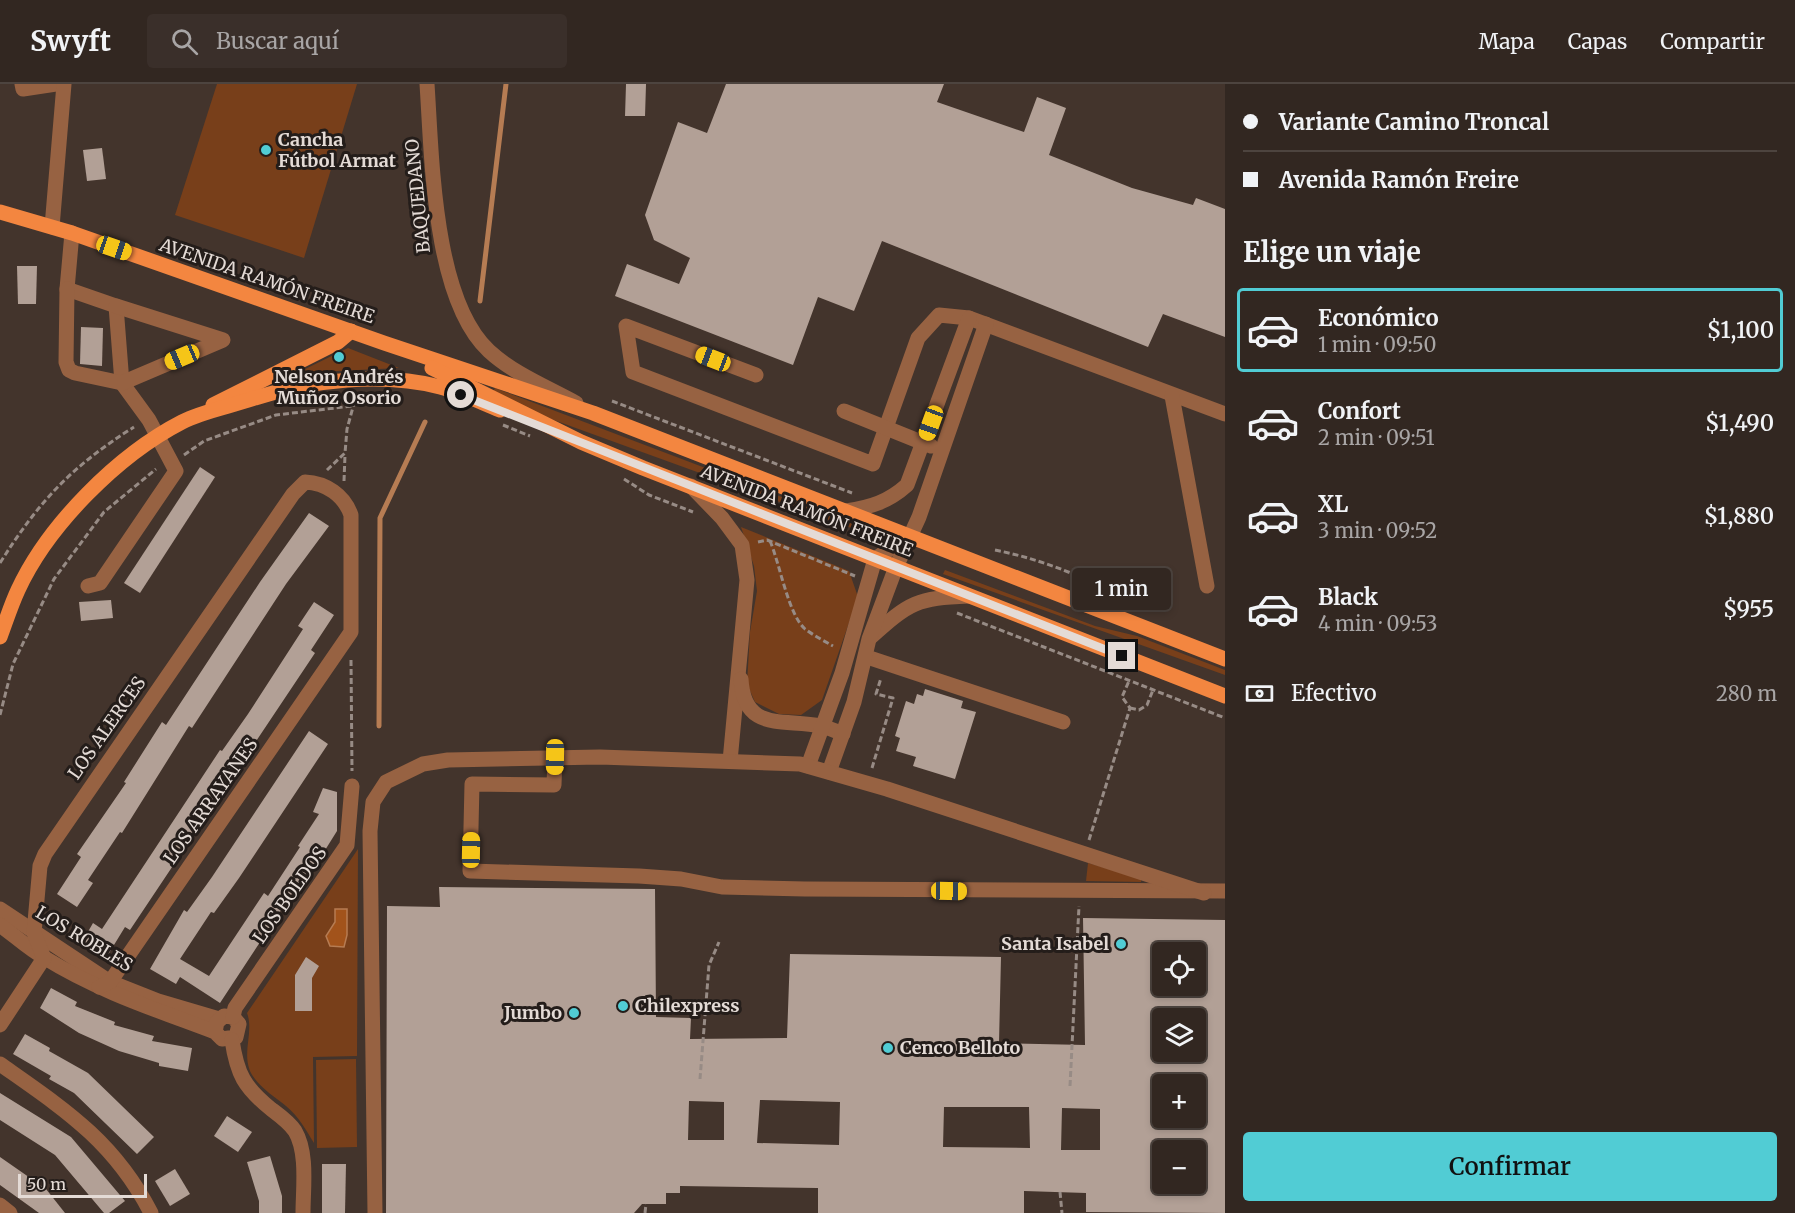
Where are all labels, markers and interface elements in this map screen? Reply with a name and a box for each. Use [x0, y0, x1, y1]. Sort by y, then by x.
search box [147, 14, 567, 68]
text: Swyft [30, 23, 111, 59]
icon: search [168, 25, 201, 58]
text: Buscar aquí [216, 27, 339, 55]
text: Mapa [1478, 28, 1535, 55]
text: Capas [1568, 28, 1627, 55]
text: Compartir [1660, 28, 1765, 55]
text: Variante Camino Troncal [1279, 108, 1549, 136]
place label: Cancha Fútbol Armat [278, 128, 397, 172]
street label: BAQUEDANO [400, 138, 435, 254]
marker: Cancha Fútbol Armat [259, 143, 273, 157]
text: Avenida Ramón Freire [1279, 166, 1519, 194]
street label: AVENIDA RAMÓN FREIRE [156, 233, 378, 328]
car [94, 234, 134, 262]
text: Elige un viaje [1243, 235, 1421, 269]
icon: car [1246, 303, 1300, 357]
text: Económico [1318, 304, 1439, 332]
text: $1,100 [1707, 316, 1774, 344]
text: 1 min · 09:50 [1318, 332, 1436, 357]
car [162, 342, 202, 372]
car [693, 344, 733, 374]
marker: Nelson Andrés Muñoz Osorio [332, 350, 346, 364]
place label: Nelson Andrés Muñoz Osorio [274, 365, 404, 409]
route start [447, 381, 474, 408]
icon: car [1246, 396, 1300, 450]
text: Confort [1318, 397, 1401, 425]
car [916, 403, 946, 443]
text: $1,490 [1705, 409, 1774, 437]
text: 2 min · 09:51 [1318, 425, 1435, 450]
street label: AVENIDA RAMÓN FREIRE [697, 459, 917, 562]
icon: car [1246, 489, 1300, 543]
text: XL [1318, 490, 1348, 518]
text: $1,880 [1704, 502, 1774, 530]
text: 3 min · 09:52 [1318, 518, 1437, 543]
callout: 1 min [1072, 569, 1172, 611]
text: 1 min [1095, 576, 1148, 601]
icon: car [1246, 582, 1300, 636]
text: Black [1318, 583, 1378, 611]
text: $955 [1723, 595, 1774, 623]
text: 4 min · 09:53 [1318, 611, 1438, 636]
route end [1108, 642, 1135, 669]
street label: LOS ALERCES [63, 672, 151, 784]
icon: cash [1243, 677, 1276, 710]
text: Efectivo [1291, 679, 1377, 707]
text: 280 m [1716, 681, 1777, 706]
street label: LOS ARRAYANES [159, 733, 263, 868]
car [546, 739, 564, 775]
car [462, 832, 480, 868]
street label: LOS BOLDOS [248, 842, 332, 948]
car [931, 882, 967, 900]
street label: LOS ROBLES [32, 901, 137, 977]
place label: Santa Isabel [1001, 932, 1109, 955]
marker: Santa Isabel [1114, 937, 1128, 951]
map controls [1152, 942, 1206, 1194]
button: locate [1152, 942, 1206, 996]
place label: Chilexpress [635, 994, 739, 1017]
marker: Chilexpress [616, 999, 630, 1013]
place label: Jumbo [503, 1001, 562, 1024]
marker: Jumbo [567, 1006, 581, 1020]
button: layers [1152, 1008, 1206, 1062]
place label: Cenco Belloto [900, 1036, 1021, 1059]
marker: Cenco Belloto [881, 1041, 895, 1055]
button: + [1152, 1074, 1206, 1128]
button: Confirmar [1243, 1132, 1777, 1201]
button: − [1152, 1140, 1206, 1194]
scale bar [18, 1171, 147, 1198]
text: 50 m [27, 1174, 66, 1194]

